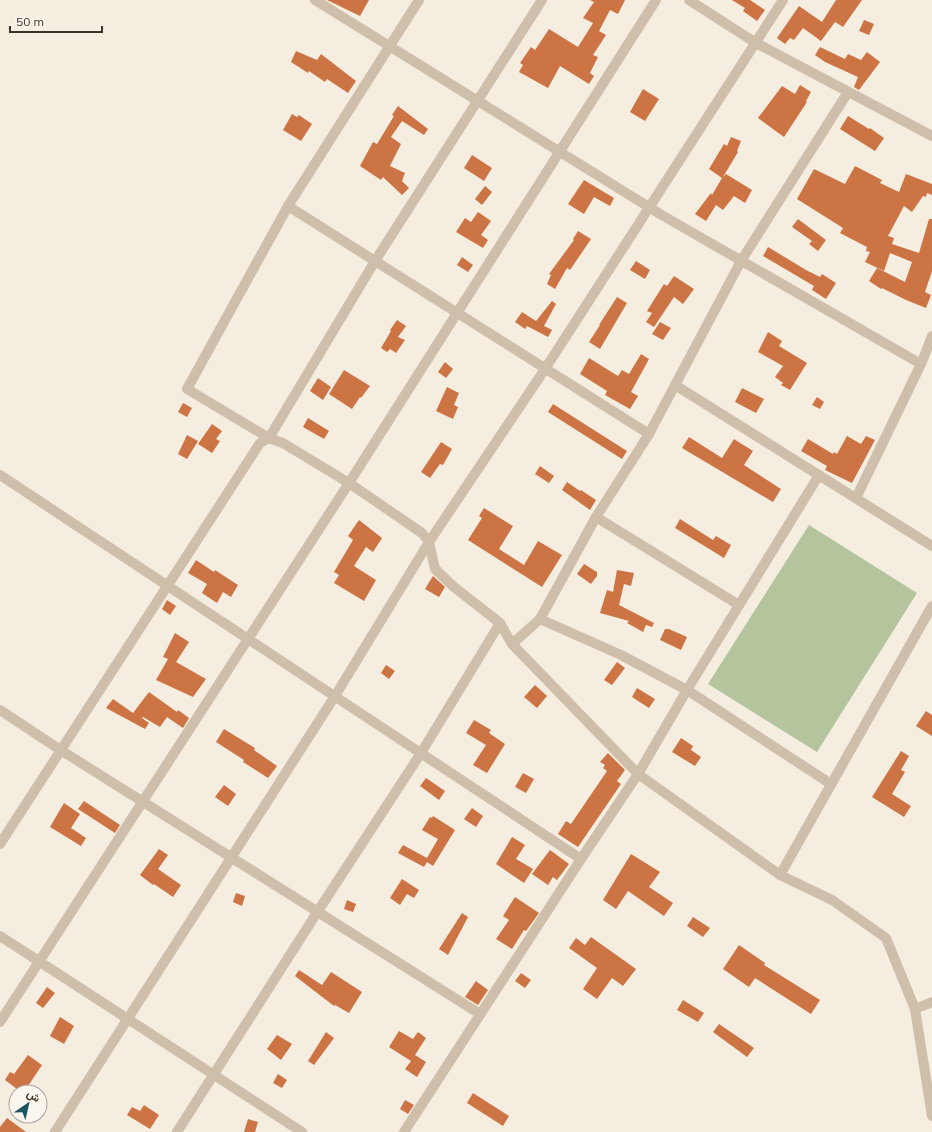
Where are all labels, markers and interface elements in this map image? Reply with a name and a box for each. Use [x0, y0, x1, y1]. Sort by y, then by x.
scale bar [10, 8, 102, 34]
text: 50 m [16, 14, 44, 29]
north arrow [8, 1084, 48, 1124]
text: ش [24, 1086, 43, 1105]

